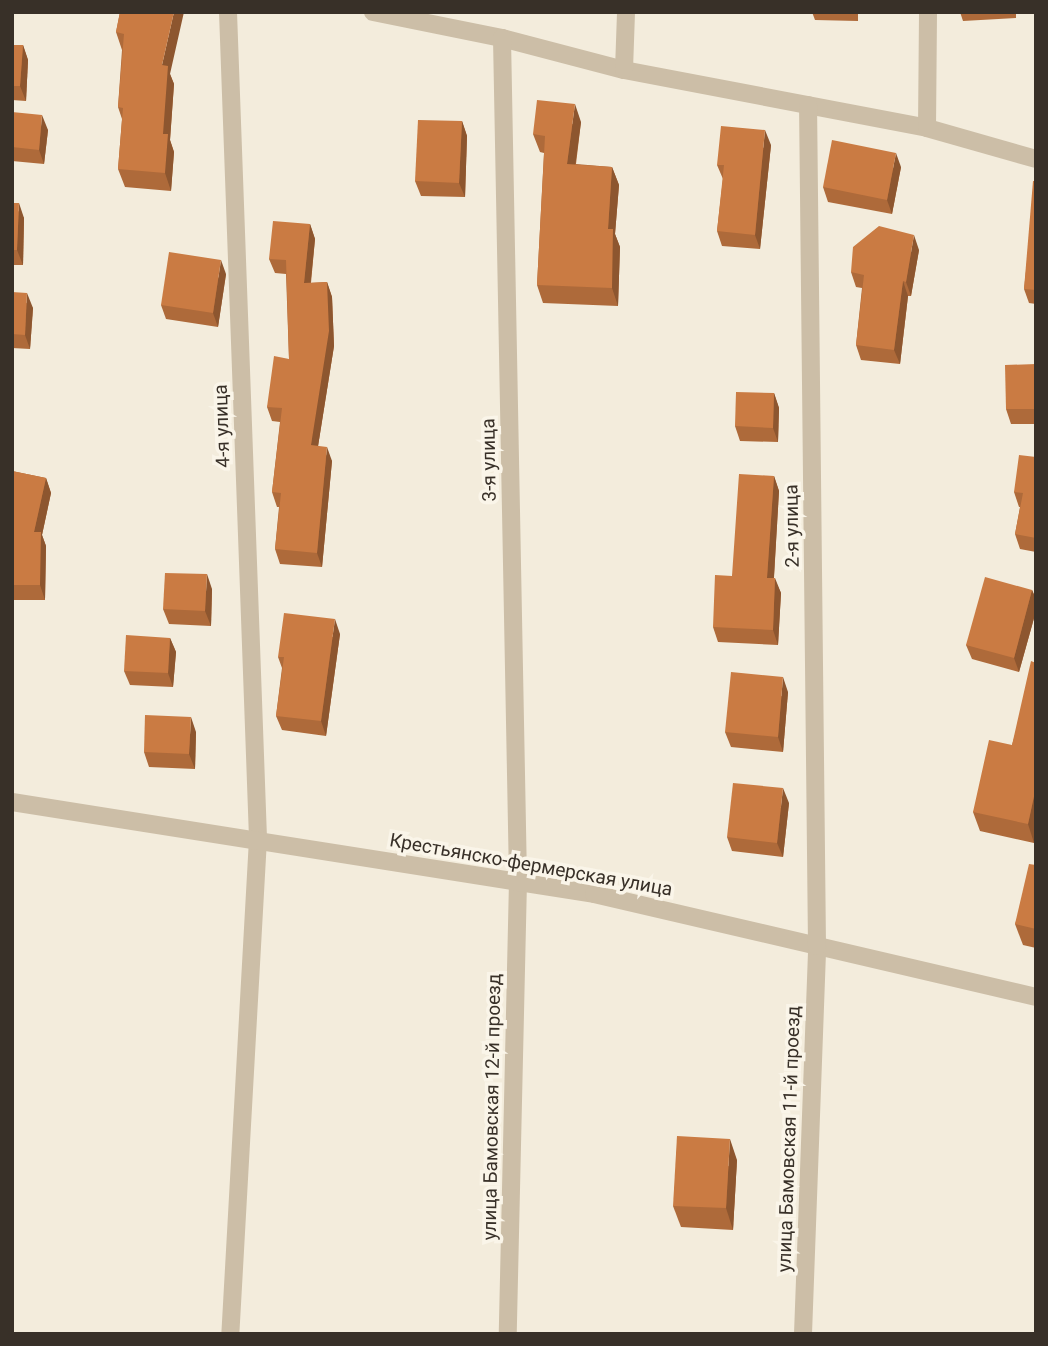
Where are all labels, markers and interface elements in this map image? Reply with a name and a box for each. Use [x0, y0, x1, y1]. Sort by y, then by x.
street label: 4-я улица [209, 384, 235, 468]
street label: 3-я улица [477, 418, 501, 502]
street label: 2-я улица [780, 484, 804, 568]
street label: Крестьянско-фермерская улица [388, 829, 674, 901]
street label: улица Бамовская 12-й проезд [478, 974, 506, 1240]
street label: улица Бамовская 11-й проезд [773, 1005, 805, 1273]

